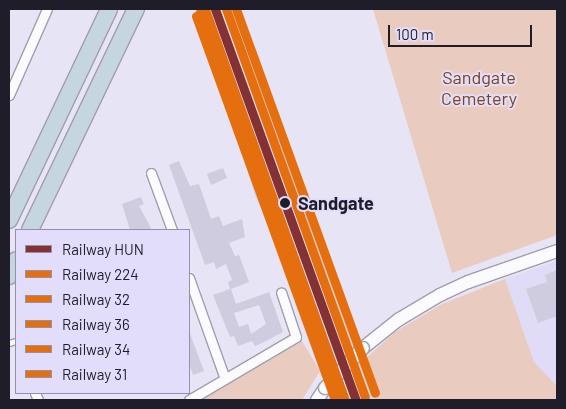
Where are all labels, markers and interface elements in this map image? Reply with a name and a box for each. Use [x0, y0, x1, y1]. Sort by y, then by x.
scale bar [391, 15, 535, 47]
text: 100 m [396, 25, 434, 43]
park label: Sandgate Cemetery [441, 67, 517, 110]
place label: Sandgate [298, 192, 374, 214]
marker: Sandgate [276, 194, 294, 212]
legend [15, 229, 190, 394]
text: Railway HUN [62, 240, 144, 258]
text: Railway 224 [62, 265, 139, 283]
text: Railway 32 [62, 290, 130, 308]
text: Railway 36 [62, 315, 130, 333]
text: Railway 34 [62, 340, 130, 358]
text: Railway 31 [62, 365, 127, 383]

